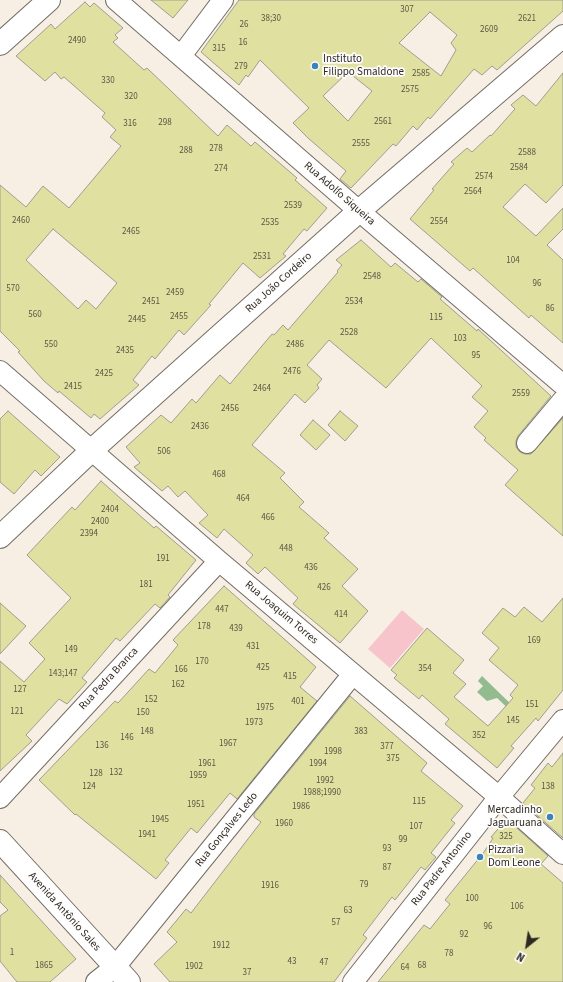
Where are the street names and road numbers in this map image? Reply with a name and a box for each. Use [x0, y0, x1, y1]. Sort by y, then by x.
street label: Rua Adolfo Siqueira [301, 159, 377, 229]
street label: Rua João Cordeiro [243, 250, 315, 316]
street label: Rua Joaquim Torres [242, 579, 320, 647]
street label: Rua Pedra Branca [77, 645, 141, 713]
street label: Rua Gonçalves Ledo [193, 790, 261, 870]
street label: Rua Padre Antonino [409, 829, 475, 909]
street label: Avenida Antônio Sales [25, 870, 103, 954]

